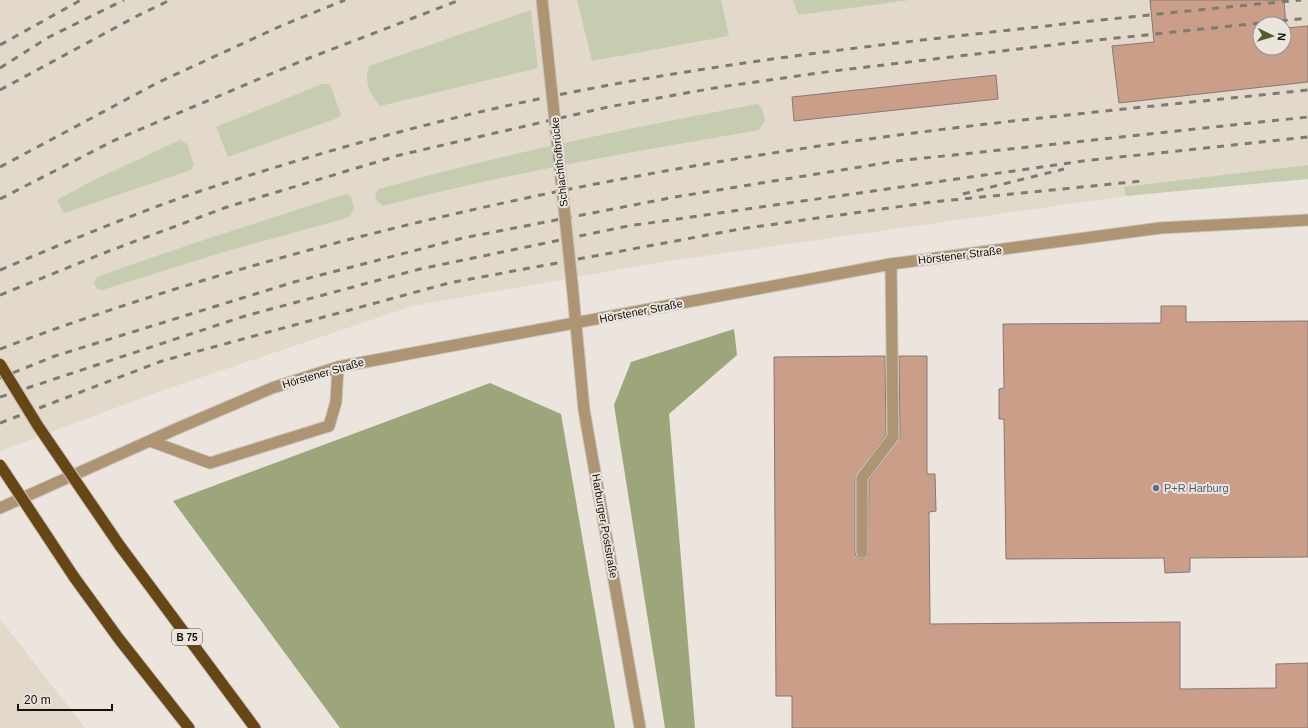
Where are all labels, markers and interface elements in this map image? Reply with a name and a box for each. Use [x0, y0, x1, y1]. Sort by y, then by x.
north arrow [1252, 16, 1292, 56]
text: N [1276, 32, 1288, 41]
street label: Schlachthofbrücke [548, 116, 570, 208]
street label: Hörstener Straße [917, 244, 1003, 266]
street label: Hörstener Straße [598, 297, 684, 325]
street label: Hörstener Straße [281, 356, 365, 390]
street label: Harburger Poststraße [590, 473, 620, 579]
place label: P+R Harburg [1164, 482, 1229, 494]
marker: P+R Harburg [1151, 483, 1161, 493]
road number: B 75 [172, 629, 202, 645]
scale bar [18, 686, 112, 712]
text: 20 m [24, 693, 51, 707]

